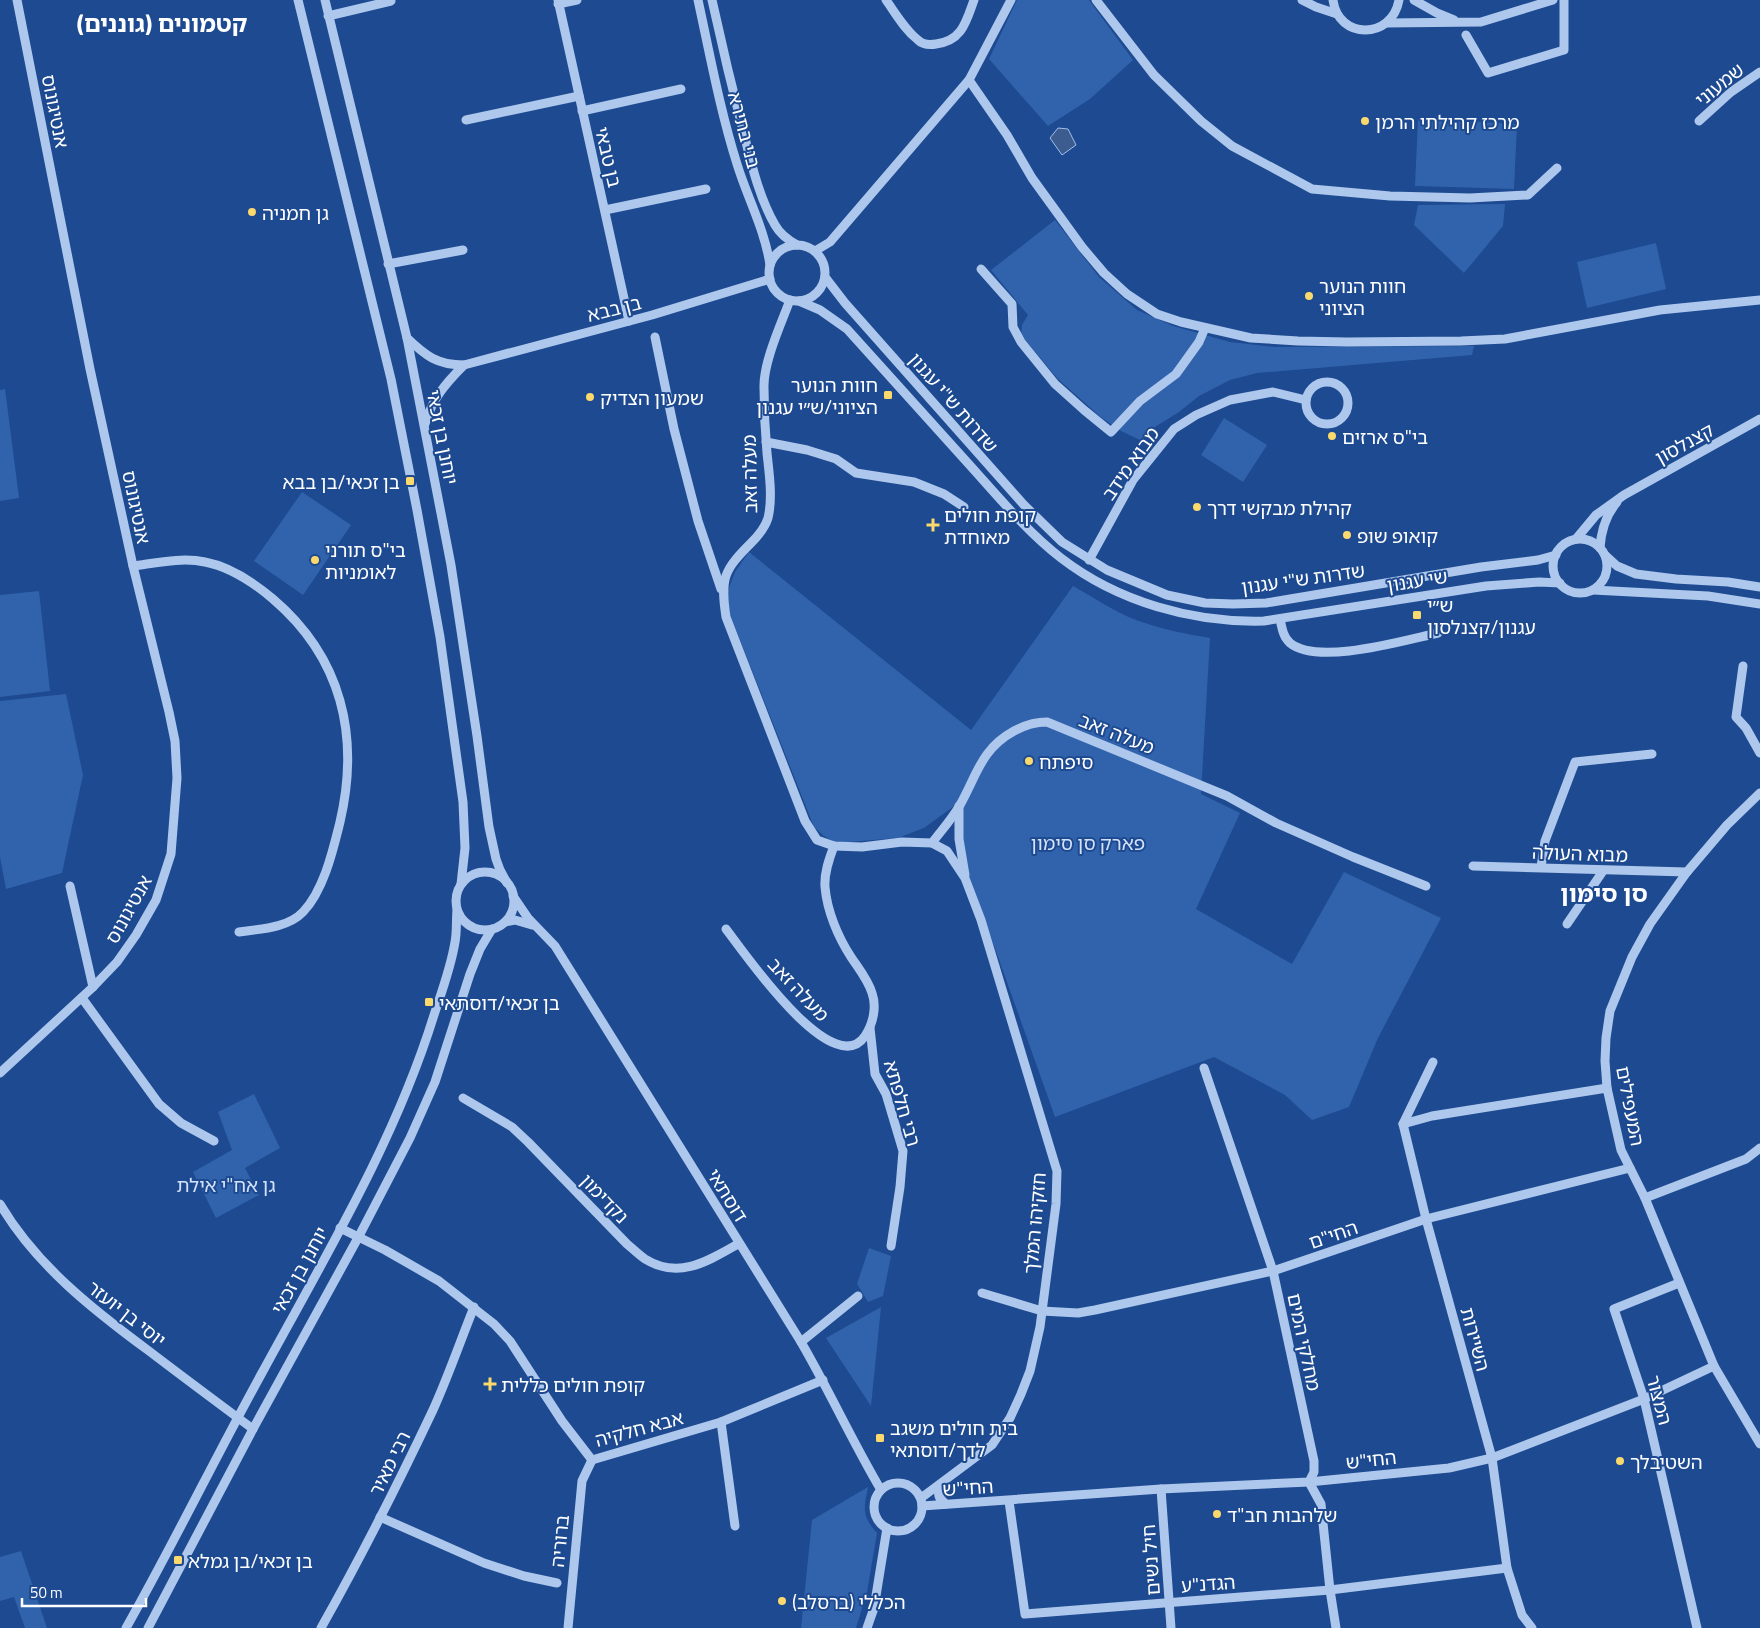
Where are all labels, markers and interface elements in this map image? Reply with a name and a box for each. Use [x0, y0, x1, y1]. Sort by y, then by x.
district label: קטמונים (גוננים) [77, 5, 248, 41]
street label: שמעוני [1688, 55, 1750, 113]
street label: אנטיגונוס [35, 72, 77, 150]
street label: בני בתירא [721, 88, 769, 172]
place label: מרכז קהילתי הרמן [1375, 107, 1520, 136]
marker: מרכז קהילתי הרמן [1359, 115, 1371, 127]
street label: בן טבאי [588, 124, 630, 190]
place label: גן חמניה [262, 198, 329, 227]
marker: גן חמניה [246, 206, 258, 218]
place label: חוות הנוער הציוני [1319, 271, 1406, 322]
street label: בן בבא [584, 287, 644, 329]
marker: חוות הנוער הציוני [1303, 290, 1315, 302]
street label: שדרות ש"י עגנון [902, 345, 1006, 459]
place label: חוות הנוער הציוני/ש״י עגנון [756, 370, 878, 421]
place label: שמעון הצדיק [600, 383, 704, 412]
street label: יוחנן בן זכאי [420, 387, 466, 487]
marker: חוות הנוער הציוני/ש״י עגנון [882, 389, 894, 401]
marker: שמעון הצדיק [584, 391, 596, 403]
street label: קצנלסון [1649, 415, 1719, 471]
street label: מבוא מידב [1094, 420, 1166, 506]
place label: בי"ס ארזים [1342, 422, 1428, 451]
marker: בי"ס ארזים [1326, 430, 1338, 442]
street label: מעלה זאב [734, 434, 764, 514]
place label: בן זכאי/בן בבא [283, 467, 400, 496]
street label: אנטיגונוס [115, 468, 159, 546]
marker: בן זכאי/בן בבא [404, 475, 416, 487]
place label: קהילת מבקשי דרך [1207, 493, 1352, 522]
place label: קופת חולים מאוחדת [944, 500, 1036, 551]
marker: קהילת מבקשי דרך [1191, 501, 1203, 513]
marker: קופת חולים מאוחדת [926, 518, 940, 532]
place label: קואופ שופ [1357, 521, 1438, 550]
marker: קואופ שופ [1341, 529, 1353, 541]
place label: בי"ס תורני לאומניות [325, 535, 406, 586]
marker: בי"ס תורני לאומניות [309, 554, 321, 566]
street label: שדרות ש"י עגנון [1239, 555, 1367, 601]
street label: שי עגנון [1385, 561, 1449, 599]
place label: ש״י עגנון/קצנלסון [1427, 590, 1536, 641]
marker: ש״י עגנון/קצנלסון [1411, 609, 1423, 621]
street label: מעלה זאב [1075, 705, 1159, 761]
place label: סיפתח [1039, 747, 1093, 776]
marker: סיפתח [1023, 755, 1035, 767]
park label: פארק סן סימון [1031, 828, 1145, 857]
street label: מבוא העולה [1531, 837, 1629, 869]
street label: אנטיגונוס [97, 869, 159, 949]
district label: סן סימון [1560, 875, 1648, 911]
street label: מעלה זאב [761, 950, 837, 1028]
place label: בן זכאי/דוסתאי [439, 988, 560, 1017]
marker: בן זכאי/דוסתאי [423, 996, 435, 1008]
street label: רבי חלפתא [877, 1056, 929, 1150]
street label: המעפילים [1609, 1064, 1653, 1148]
street label: דוסתאי [700, 1163, 756, 1227]
street label: נקדימון [574, 1167, 636, 1229]
park label: גן אח"י אילת [176, 1170, 276, 1199]
street label: חזקיהו המלך [1015, 1171, 1053, 1275]
street label: החי"ם [1305, 1212, 1361, 1256]
street label: יוחנן בן זכאי [263, 1221, 335, 1319]
street label: יוסי בן יועזר [81, 1273, 173, 1353]
street label: מחלקי המים [1281, 1290, 1329, 1394]
street label: השיירות [1454, 1304, 1498, 1374]
place label: קופת חולים כללית [501, 1370, 645, 1399]
street label: המצור [1639, 1372, 1681, 1428]
marker: קופת חולים כללית [483, 1377, 497, 1391]
street label: אבא חלקיה [591, 1402, 687, 1454]
place label: בית חולים משגב לדך/דוסתאי [890, 1413, 1018, 1464]
street label: רבי מאיר [361, 1426, 417, 1500]
marker: בית חולים משגב לדך/דוסתאי [874, 1432, 886, 1444]
street label: החי"ש [1344, 1442, 1398, 1476]
place label: השטיבלך [1630, 1447, 1703, 1476]
marker: השטיבלך [1614, 1455, 1626, 1467]
street label: החי"ש [942, 1471, 994, 1503]
place label: שלהבות חב"ד [1227, 1500, 1337, 1529]
marker: שלהבות חב"ד [1211, 1508, 1223, 1520]
street label: ברוריה [542, 1513, 576, 1569]
street label: חיל נשים [1133, 1523, 1167, 1597]
place label: בן זכאי/בן גמלא [188, 1546, 313, 1575]
marker: בן זכאי/בן גמלא [172, 1554, 184, 1566]
street label: הגדנ"ע [1180, 1567, 1236, 1599]
scale bar [22, 1576, 146, 1608]
text: 50 m [30, 1581, 63, 1604]
place label: הכללי (ברסלב) [792, 1587, 906, 1616]
marker: הכללי (ברסלב) [776, 1595, 788, 1607]

